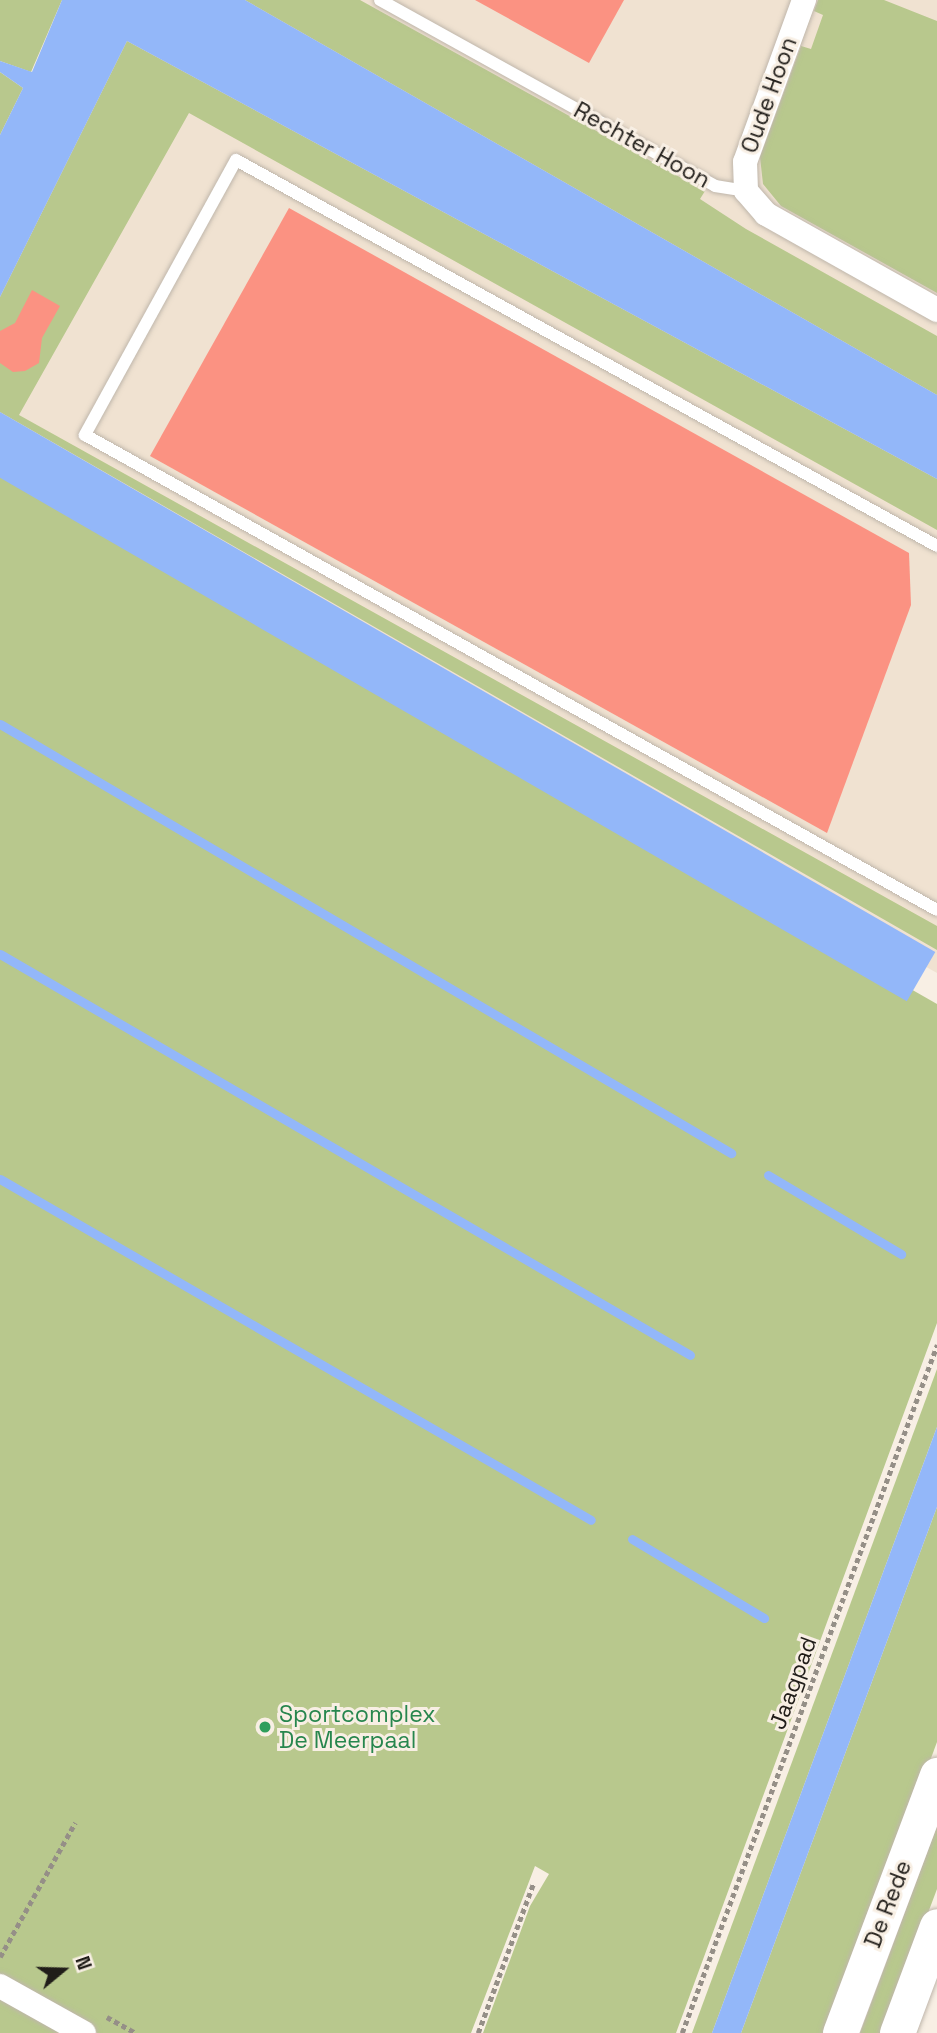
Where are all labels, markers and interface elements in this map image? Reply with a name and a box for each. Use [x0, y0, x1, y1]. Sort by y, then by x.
street label: Oude Hoon [735, 33, 803, 157]
street label: Rechter Hoon [569, 96, 715, 194]
street label: Jaagpad [764, 1633, 822, 1733]
place label: Sportcomplex De Meerpaal [279, 1700, 436, 1754]
marker: Sportcomplex De Meerpaal [257, 1719, 273, 1735]
street label: De Rede [859, 1856, 917, 1952]
north arrow [28, 1935, 98, 2005]
text: N [69, 1953, 97, 1973]

